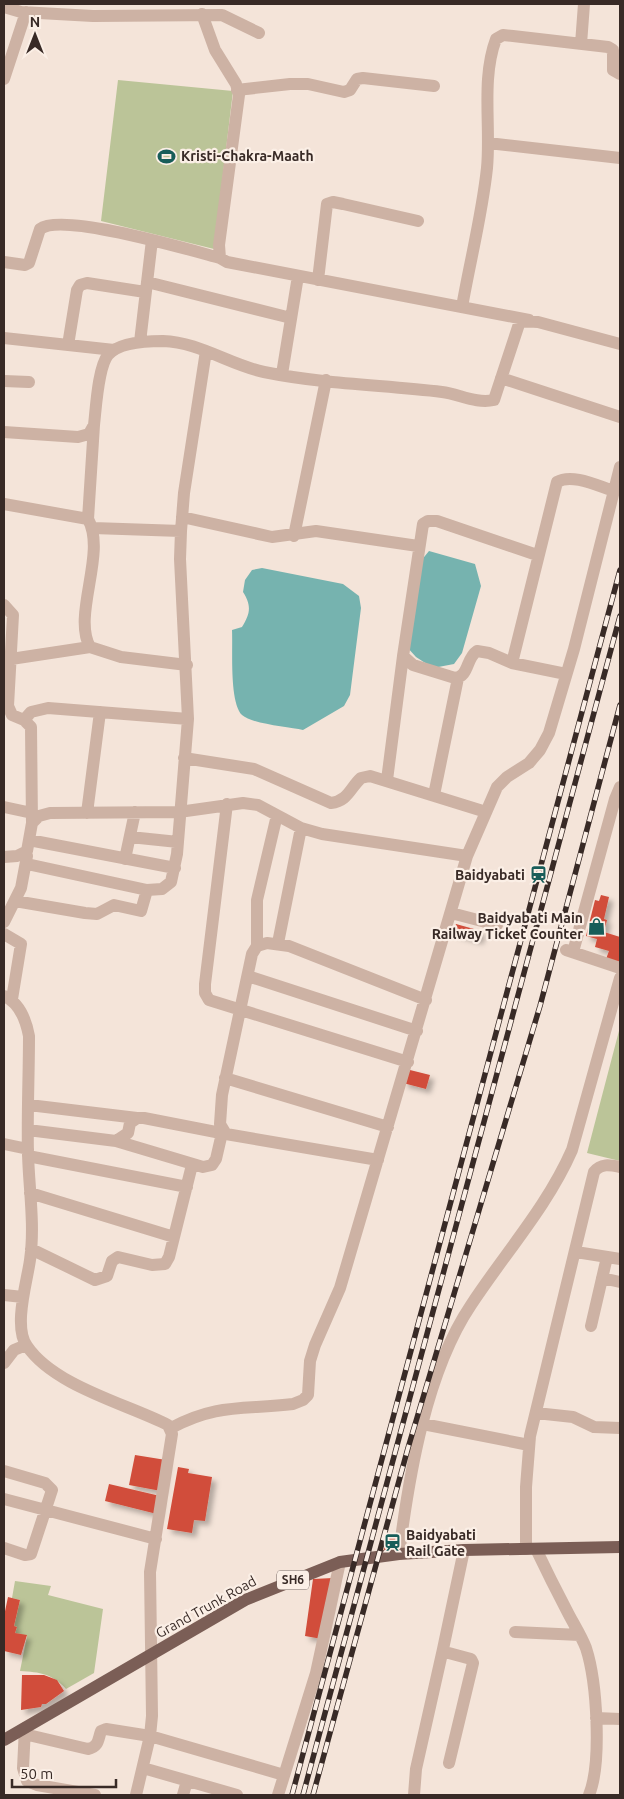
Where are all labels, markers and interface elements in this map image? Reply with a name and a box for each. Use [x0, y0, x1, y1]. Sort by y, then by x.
north arrow [10, 10, 60, 60]
text: N [30, 14, 40, 30]
sports icon: Kristi-Chakra-Maath [157, 146, 177, 166]
place label: Kristi-Chakra-Maath [181, 148, 314, 164]
station icon: Baidyabati [529, 865, 549, 885]
place label: Baidyabati [455, 867, 525, 883]
place label: Baidyabati Main Railway Ticket Counter [432, 910, 583, 942]
shop icon: Baidyabati Main Railway Ticket Counter [587, 916, 607, 936]
place label: Baidyabati Rail Gate [406, 1527, 476, 1559]
station icon: Baidyabati Rail Gate [382, 1533, 402, 1553]
road number: SH6 [277, 1570, 309, 1590]
street label: Grand Trunk Road [153, 1573, 259, 1641]
scale bar [12, 1756, 116, 1788]
text: 50 m [20, 1765, 53, 1782]

